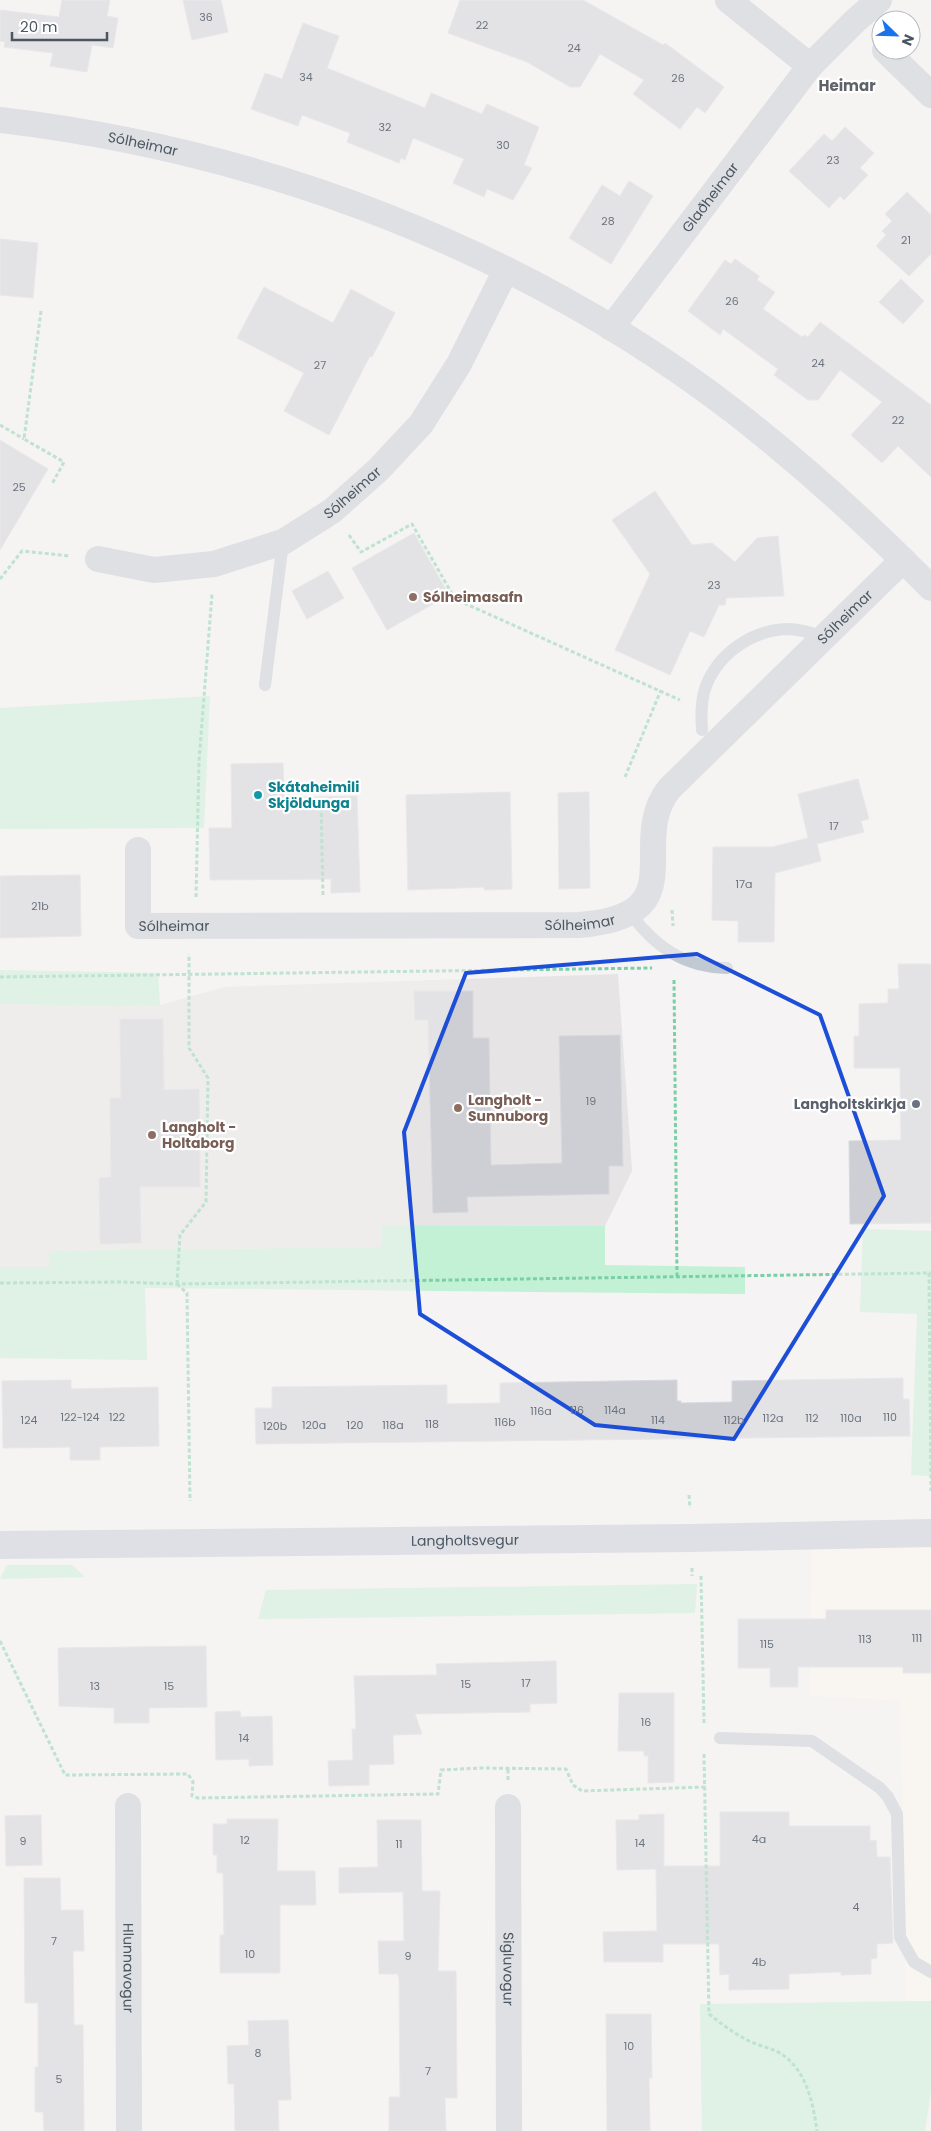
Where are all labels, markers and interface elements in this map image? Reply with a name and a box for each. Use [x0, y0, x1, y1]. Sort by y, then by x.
house number: 36 [199, 9, 213, 25]
scale bar [12, 10, 108, 42]
north arrow [871, 10, 921, 60]
text: 20 m [20, 16, 58, 37]
house number: 22 [476, 17, 488, 33]
text: N [897, 31, 919, 49]
house number: 24 [567, 40, 581, 56]
house number: 34 [299, 69, 313, 85]
house number: 26 [671, 70, 685, 86]
district label: Heimar [818, 75, 876, 96]
house number: 32 [379, 119, 391, 135]
street label: Sólheimar [106, 127, 180, 161]
house number: 30 [496, 137, 510, 153]
house number: 23 [827, 152, 839, 168]
street label: Glaðheimar [677, 158, 743, 236]
house number: 28 [601, 213, 615, 229]
house number: 21 [901, 232, 911, 248]
house number: 26 [725, 293, 739, 309]
house number: 24 [811, 355, 825, 371]
house number: 27 [314, 357, 326, 373]
house number: 22 [892, 412, 904, 428]
street label: Sólheimar [320, 462, 385, 524]
house number: 25 [12, 479, 26, 495]
house number: 23 [708, 577, 720, 593]
street label: Sólheimar [812, 585, 877, 649]
place label: Sólheimasafn [423, 587, 523, 607]
marker: Sólheimasafn [407, 591, 419, 603]
place label: Skátaheimili Skjöldunga [268, 777, 359, 813]
marker: Skátaheimili Skjöldunga [252, 789, 264, 801]
house number: 17 [829, 818, 839, 834]
house number: 17a [736, 876, 752, 892]
house number: 21b [31, 898, 49, 914]
street label: Sólheimar [545, 909, 618, 935]
street label: Sólheimar [139, 916, 209, 936]
place label: Langholt - Sunnuborg [468, 1090, 548, 1126]
house number: 19 [586, 1093, 596, 1109]
place label: Langholtskirkja [794, 1094, 906, 1114]
marker: Langholtskirkja [910, 1098, 922, 1110]
marker: Langholt - Sunnuborg [452, 1102, 464, 1114]
place label: Langholt - Holtaborg [162, 1117, 236, 1153]
marker: Langholt - Holtaborg [146, 1129, 158, 1141]
house number: 116 [570, 1402, 584, 1418]
house number: 114a [604, 1402, 626, 1418]
house number: 116a [530, 1403, 552, 1419]
house number: 122-124 [61, 1409, 100, 1425]
house number: 122 [109, 1409, 125, 1425]
house number: 110 [883, 1409, 897, 1425]
house number: 112a [763, 1410, 783, 1426]
house number: 112 [805, 1410, 819, 1426]
house number: 110a [840, 1410, 862, 1426]
house number: 124 [21, 1412, 37, 1428]
house number: 114 [651, 1412, 665, 1428]
house number: 112b [724, 1412, 744, 1428]
house number: 116b [494, 1414, 516, 1430]
house number: 118 [425, 1416, 439, 1432]
house number: 120a [302, 1417, 326, 1433]
house number: 120 [347, 1417, 363, 1433]
house number: 118a [382, 1417, 404, 1433]
house number: 120b [263, 1418, 287, 1434]
street label: Langholtsvegur [411, 1530, 519, 1551]
house number: 111 [912, 1630, 922, 1646]
house number: 113 [858, 1631, 872, 1647]
house number: 115 [760, 1636, 774, 1652]
house number: 17 [521, 1675, 531, 1691]
house number: 15 [461, 1676, 471, 1692]
house number: 13 [90, 1678, 100, 1694]
house number: 15 [164, 1678, 174, 1694]
house number: 16 [641, 1714, 651, 1730]
house number: 14 [239, 1730, 249, 1746]
house number: 4a [752, 1831, 766, 1847]
house number: 12 [240, 1832, 250, 1848]
house number: 9 [20, 1833, 27, 1849]
house number: 14 [635, 1835, 645, 1851]
house number: 11 [395, 1836, 403, 1852]
house number: 4 [853, 1899, 860, 1915]
street label: Hlunnavogur [118, 1923, 139, 2013]
street label: Sigluvogur [498, 1932, 519, 2006]
house number: 7 [51, 1933, 57, 1949]
house number: 10 [245, 1946, 255, 1962]
house number: 9 [405, 1948, 412, 1964]
house number: 4b [752, 1954, 766, 1970]
house number: 10 [624, 2038, 634, 2054]
house number: 8 [255, 2045, 262, 2061]
house number: 7 [425, 2063, 431, 2079]
house number: 5 [56, 2071, 63, 2087]

